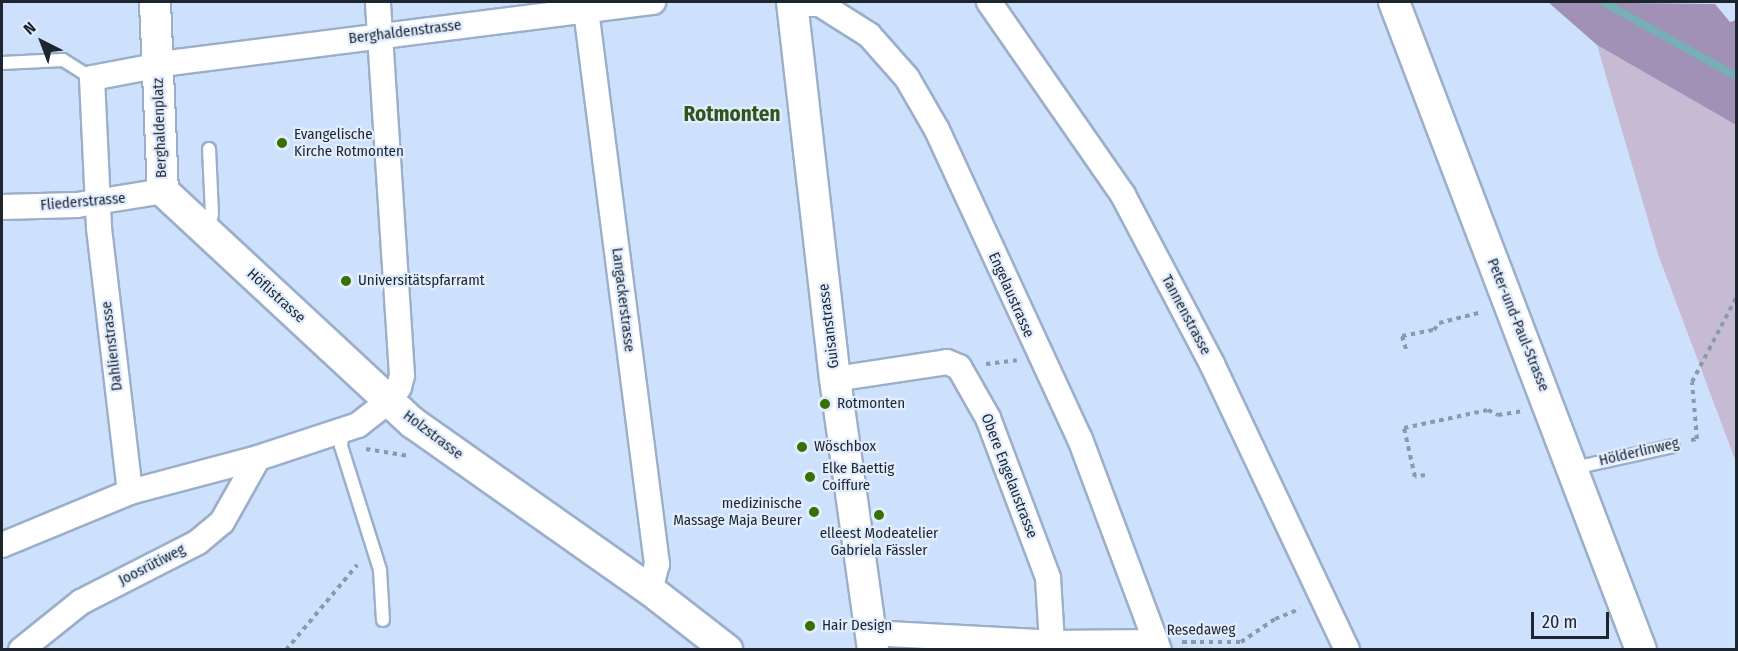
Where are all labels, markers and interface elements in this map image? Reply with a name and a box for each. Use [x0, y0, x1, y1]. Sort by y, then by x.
north arrow [12, 12, 72, 72]
street label: Berghaldenstrasse [348, 16, 462, 48]
text: N [20, 18, 40, 39]
street label: Berghaldenplatz [149, 78, 171, 178]
district label: Rotmonten [684, 101, 780, 127]
place label: Evangelische Kirche Rotmonten [294, 125, 404, 160]
marker: Evangelische Kirche Rotmonten [275, 136, 289, 150]
street label: Fliederstrasse [40, 189, 126, 215]
street label: Langackerstrasse [608, 247, 638, 353]
street label: Engelaustrasse [984, 250, 1038, 340]
street label: Peter-und-Paul-Strasse [1483, 256, 1553, 394]
street label: Höflistrasse [243, 265, 309, 327]
place label: Universitätspfarramt [358, 272, 485, 290]
street label: Tannenstrasse [1157, 272, 1215, 358]
marker: Universitätspfarramt [339, 274, 353, 288]
street label: Guisanstrasse [815, 283, 843, 369]
street label: Dahlienstrasse [98, 300, 126, 392]
place label: Rotmonten [837, 395, 905, 413]
marker: Rotmonten [818, 397, 832, 411]
street label: Holzstrasse [399, 407, 467, 463]
street label: Obere Engelaustrasse [977, 411, 1041, 541]
street label: Hölderlinweg [1597, 434, 1681, 470]
place label: Wöschbox [814, 438, 876, 456]
marker: Wöschbox [795, 440, 809, 454]
place label: Elke Baettig Coiffure [822, 459, 894, 494]
marker: Elke Baettig Coiffure [803, 470, 817, 484]
place label: medizinische Massage Maja Beurer [673, 494, 802, 529]
marker: medizinische Massage Maja Beurer [807, 505, 821, 519]
marker: elleest Modeatelier Gabriela Fässler [872, 508, 886, 522]
place label: elleest Modeatelier Gabriela Fässler [820, 524, 938, 559]
street label: Joosrütiweg [116, 541, 188, 589]
scale bar [1534, 600, 1612, 638]
text: 20 m [1542, 611, 1577, 633]
place label: Hair Design [822, 617, 892, 635]
marker: Hair Design [803, 619, 817, 633]
street label: Resedaweg [1166, 620, 1236, 640]

